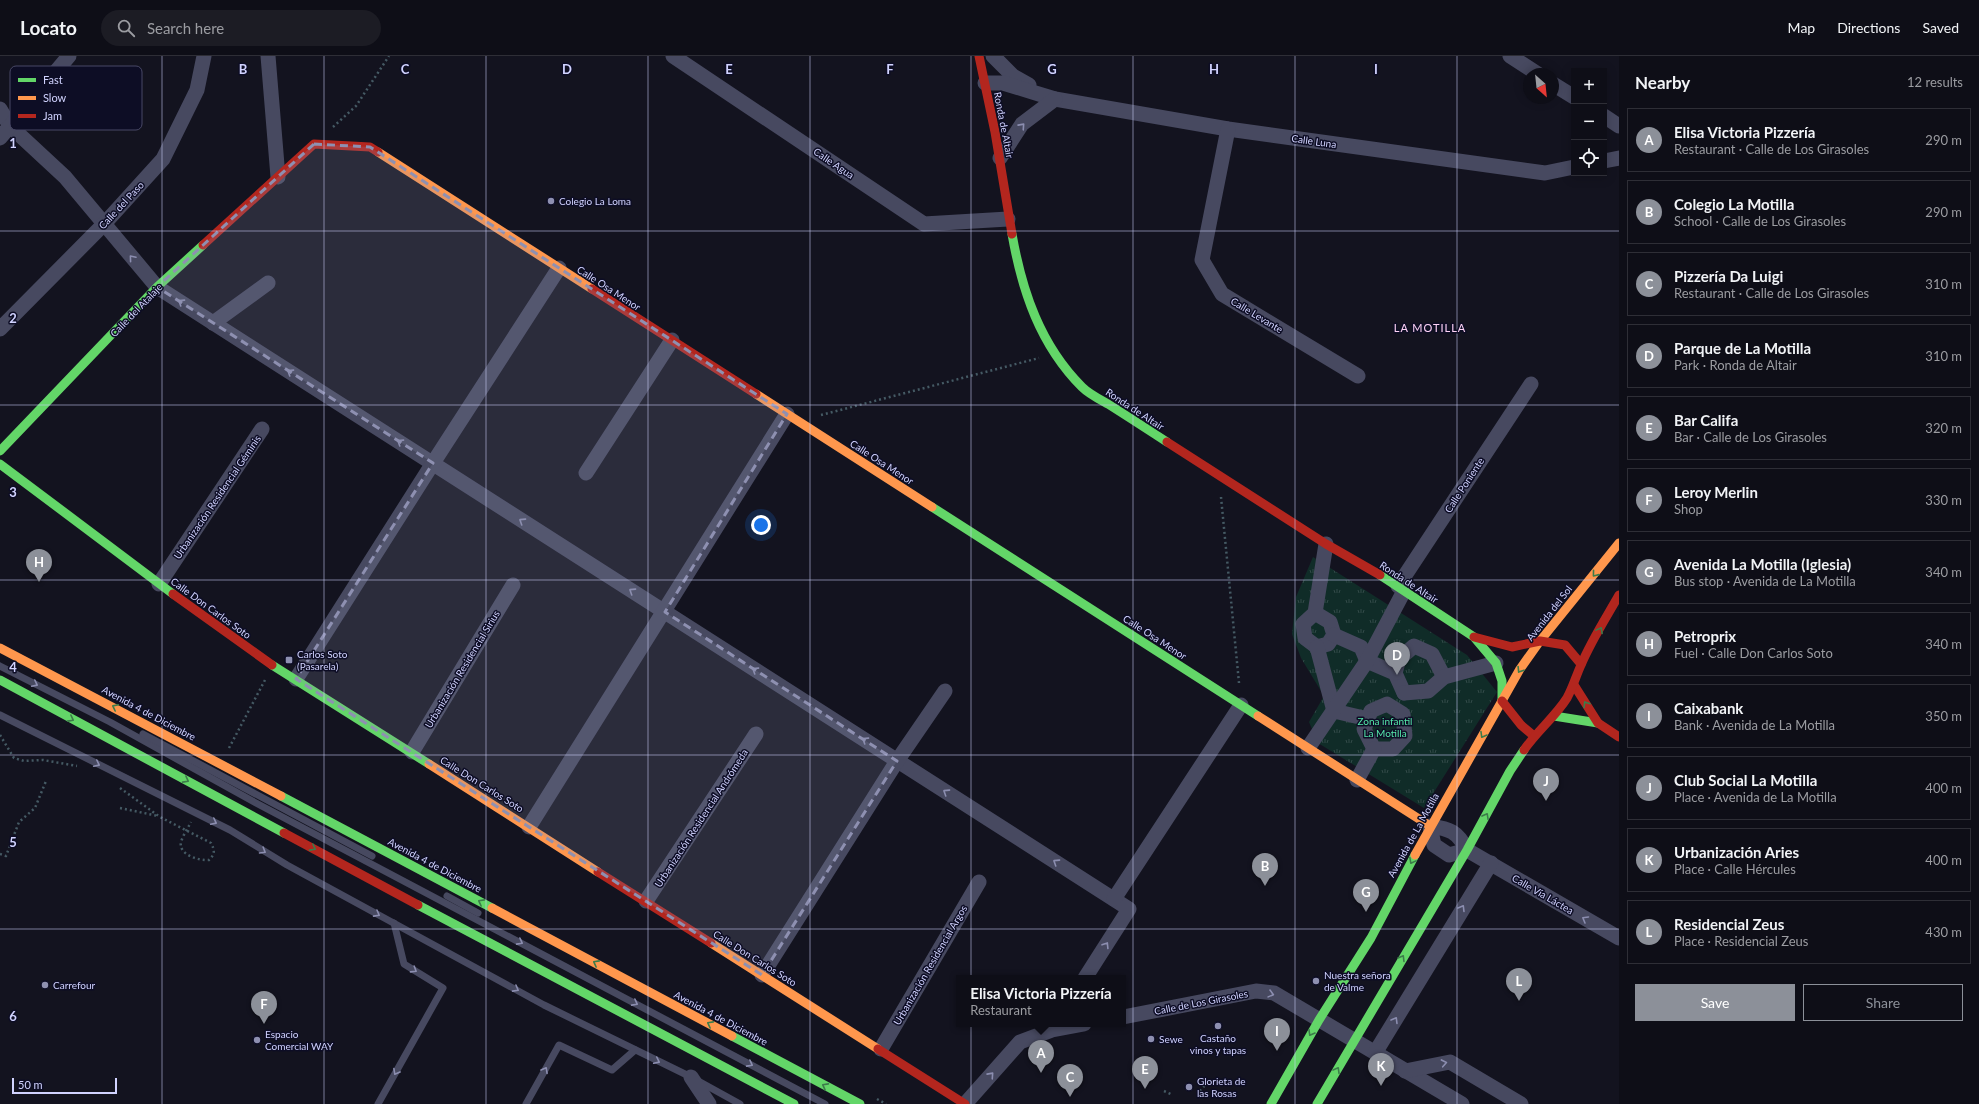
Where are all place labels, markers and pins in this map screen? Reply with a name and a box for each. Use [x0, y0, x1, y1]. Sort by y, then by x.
place label: Colegio La Loma [559, 195, 631, 207]
marker: Colegio La Loma [546, 196, 556, 206]
pin: H [26, 549, 52, 582]
pin: D [1384, 642, 1410, 675]
place label: Carlos Soto (Pasarela) [297, 648, 348, 672]
marker: Carlos Soto (Pasarela) [284, 655, 294, 665]
pin: J [1533, 768, 1559, 801]
pin: B [1252, 853, 1278, 886]
pin: G [1353, 879, 1379, 912]
pin: L [1506, 968, 1532, 1001]
place label: Nuestra señora de Valme [1324, 969, 1391, 993]
marker: Nuestra señora de Valme [1311, 976, 1321, 986]
place label: Carrefour [53, 979, 96, 991]
marker: Carrefour [40, 980, 50, 990]
pin: F [251, 991, 277, 1024]
pin: I [1264, 1018, 1290, 1051]
marker: Castaño vinos y tapas [1213, 1021, 1223, 1031]
place label: Espacio Comercial WAY [265, 1028, 334, 1052]
place label: Castaño vinos y tapas [1190, 1032, 1246, 1056]
place label: Sewe [1159, 1033, 1183, 1045]
marker: Sewe [1146, 1034, 1156, 1044]
marker: Espacio Comercial WAY [252, 1035, 262, 1045]
pin: A [1028, 1040, 1054, 1073]
pin: K [1368, 1053, 1394, 1086]
pin: E [1132, 1056, 1158, 1089]
pin: C [1057, 1064, 1083, 1097]
place label: Glorieta de las Rosas [1197, 1075, 1246, 1099]
marker: Glorieta de las Rosas [1184, 1082, 1194, 1092]

